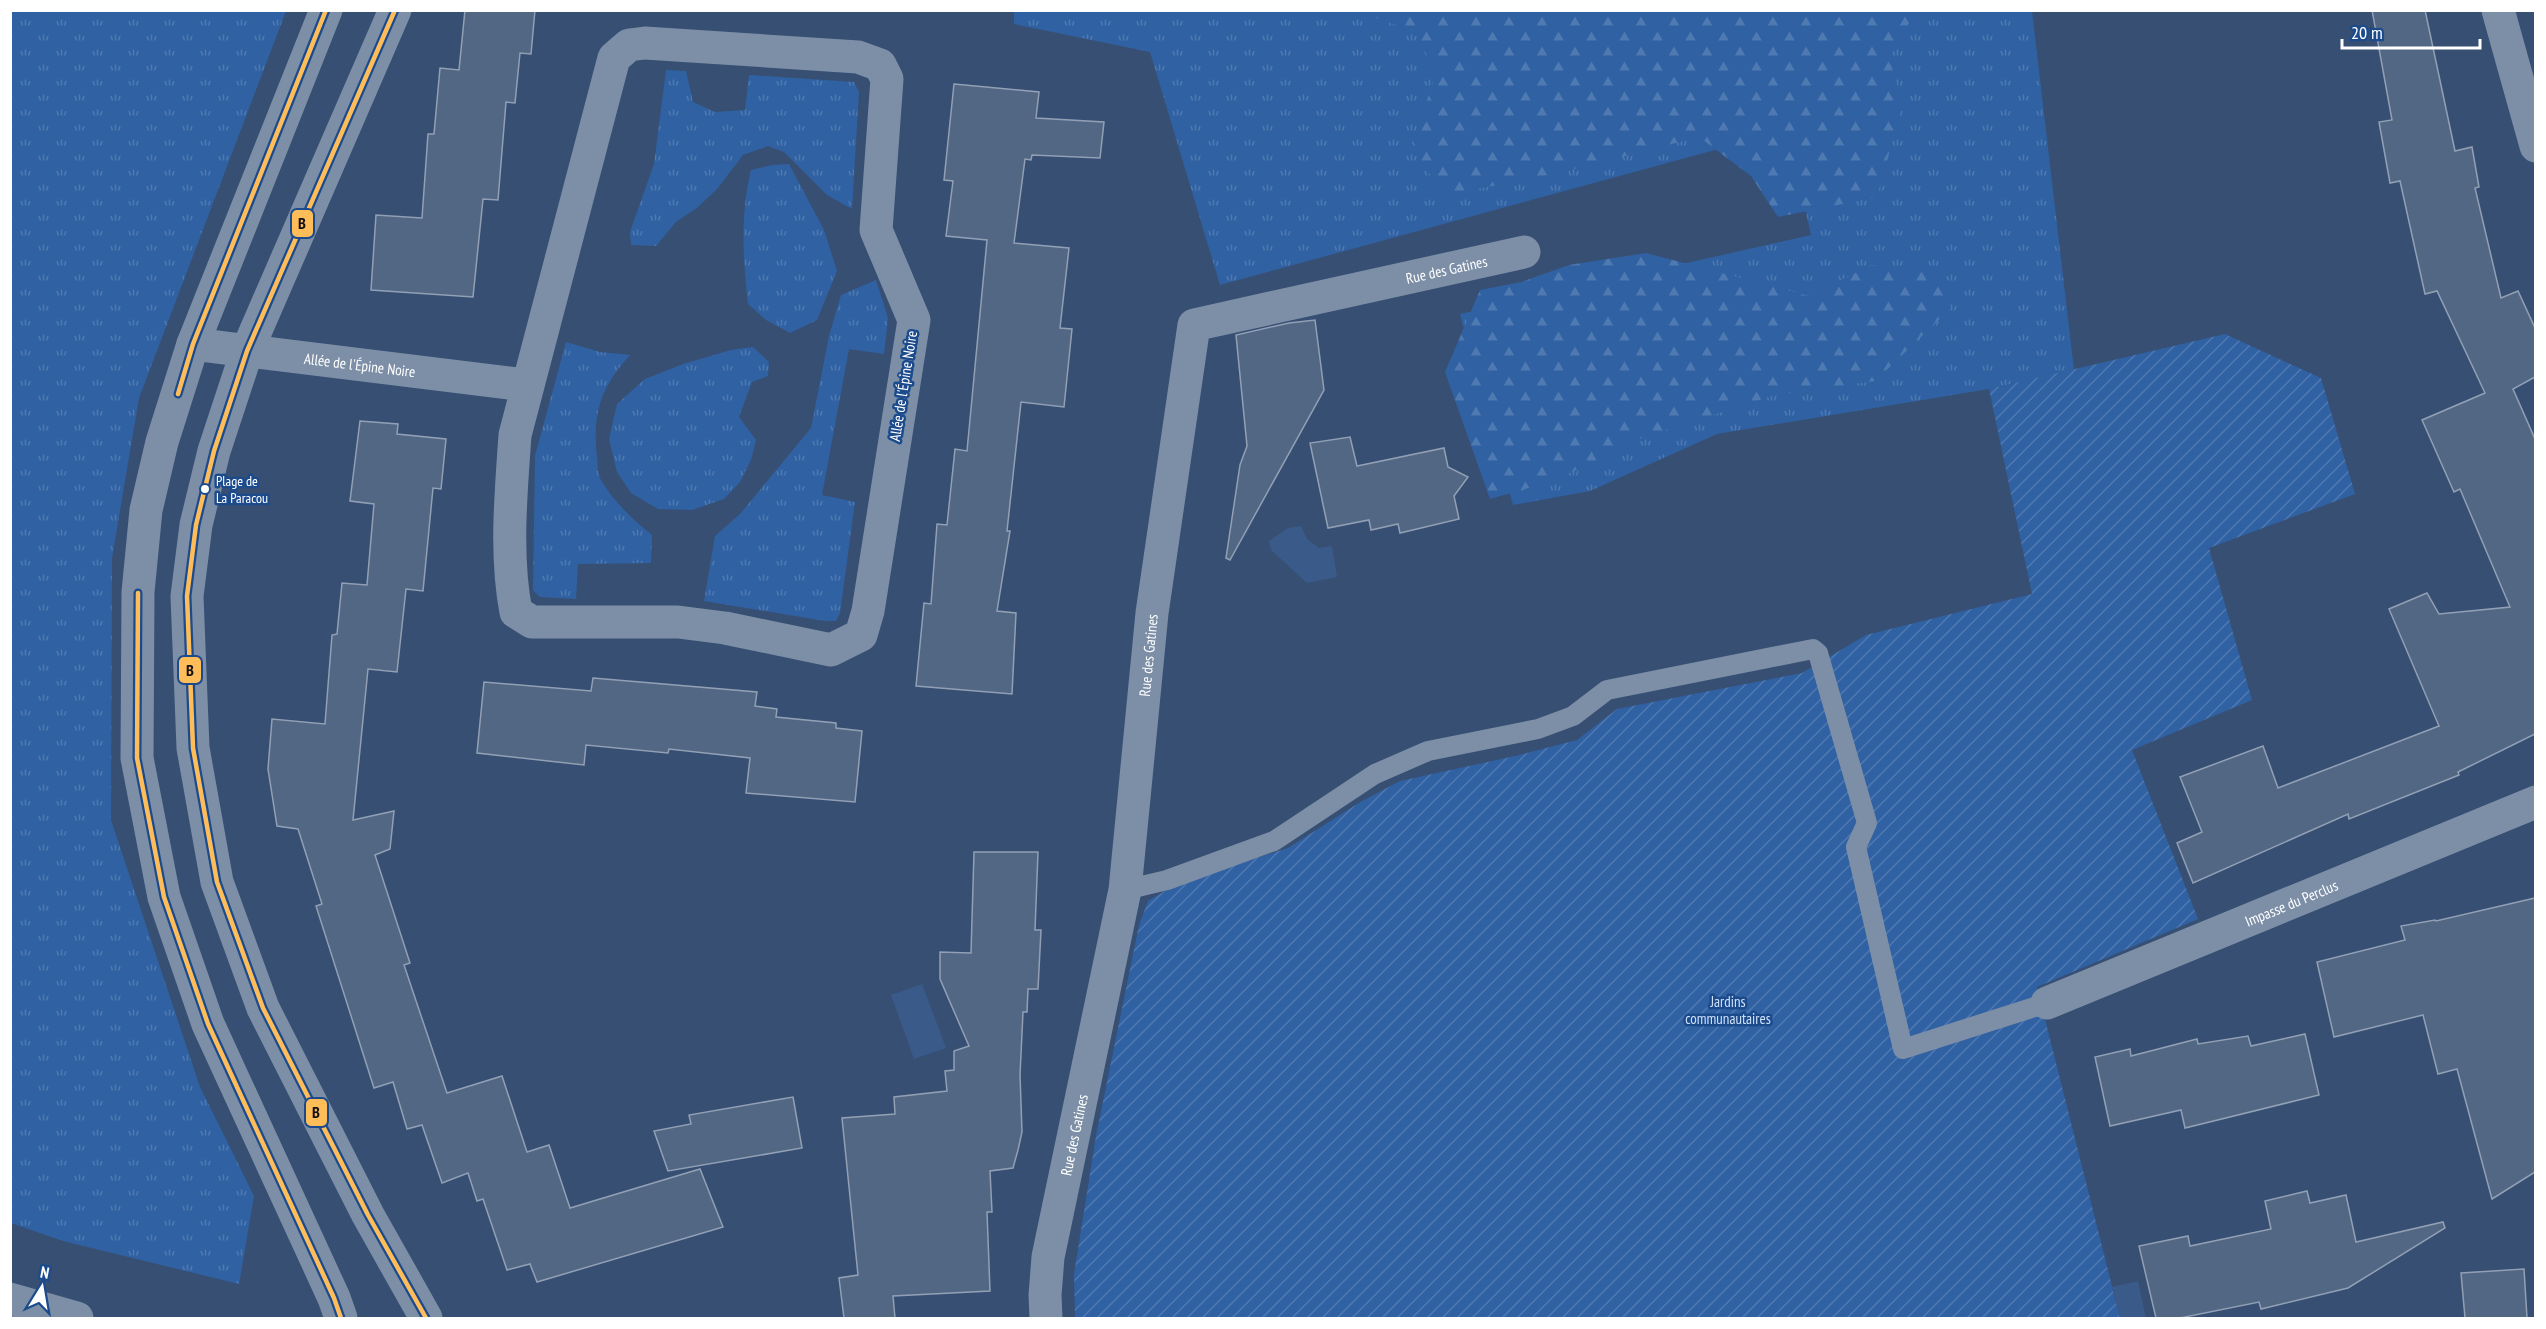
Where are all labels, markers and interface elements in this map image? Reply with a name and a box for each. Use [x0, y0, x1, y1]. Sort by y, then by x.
scale bar [2342, 12, 2480, 50]
text: 20 m [2351, 21, 2383, 44]
line badge: B [291, 209, 314, 238]
text: B [298, 213, 306, 233]
street label: Rue des Gatines [1404, 251, 1489, 287]
street label: Allée de l'Épine Noire [885, 329, 921, 443]
street label: Allée de l'Épine Noire [303, 348, 417, 381]
place label: Plage de La Paracou [216, 472, 268, 507]
marker: Plage de La Paracou [199, 483, 211, 495]
street label: Rue des Gatines [1134, 613, 1161, 697]
line badge: B [178, 656, 202, 684]
text: B [186, 660, 194, 680]
street label: Impasse du Perclus [2242, 875, 2340, 930]
park label: Jardins communautaires [1685, 992, 1771, 1028]
street label: Rue des Gatines [1056, 1092, 1091, 1177]
line badge: B [305, 1098, 328, 1127]
text: B [312, 1102, 320, 1122]
north arrow [12, 1257, 72, 1317]
text: N [39, 1262, 51, 1283]

